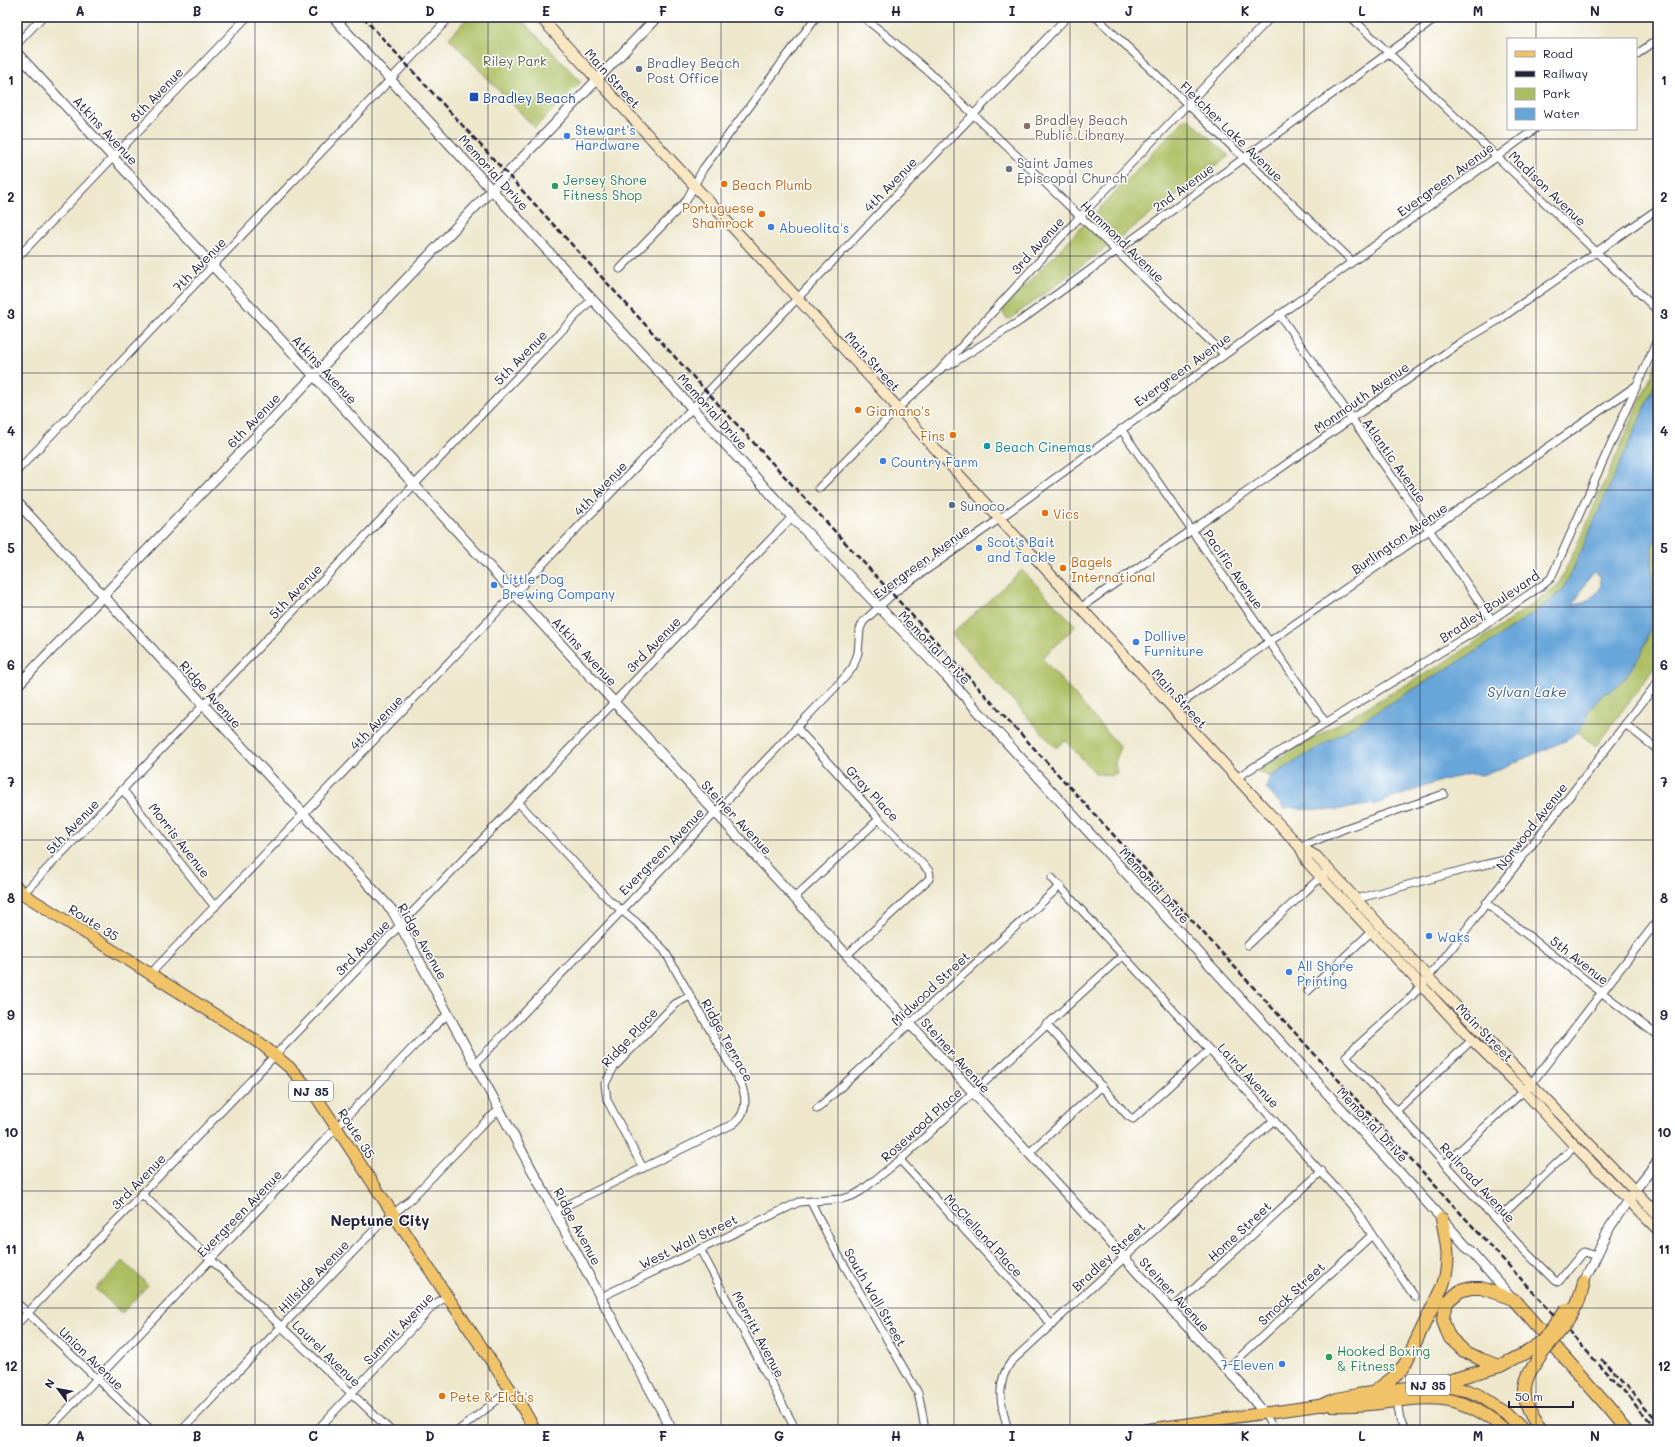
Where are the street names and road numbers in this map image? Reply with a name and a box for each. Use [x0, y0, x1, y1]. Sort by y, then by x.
street label: Main Street [582, 44, 645, 112]
street label: 8th Avenue [126, 63, 186, 125]
street label: Fletcher Lake Avenue [1177, 77, 1287, 185]
street label: Atkins Avenue [70, 92, 142, 168]
street label: Memorial Drive [455, 130, 533, 214]
street label: Evergreen Avenue [1393, 138, 1497, 220]
street label: Madison Avenue [1506, 147, 1590, 229]
street label: 4th Avenue [860, 153, 920, 215]
street label: 2nd Avenue [1149, 159, 1217, 215]
street label: Hammond Avenue [1077, 197, 1169, 285]
street label: 3rd Avenue [1007, 213, 1067, 277]
street label: 7th Avenue [169, 233, 229, 295]
street label: 5th Avenue [490, 326, 550, 388]
street label: Main Street [842, 327, 905, 395]
street label: Evergreen Avenue [1130, 328, 1234, 410]
street label: Atkins Avenue [289, 331, 361, 407]
street label: Monmouth Avenue [1310, 358, 1412, 436]
street label: Memorial Drive [674, 369, 752, 453]
street label: 6th Avenue [223, 389, 283, 451]
street label: Atlantic Avenue [1359, 414, 1431, 506]
street label: 4th Avenue [570, 457, 630, 519]
street label: Burlington Avenue [1348, 498, 1450, 578]
street label: Evergreen Avenue [869, 520, 973, 602]
street label: Pacific Avenue [1200, 526, 1268, 612]
street label: 5th Avenue [265, 560, 325, 622]
street label: Bradley Boulevard [1436, 566, 1542, 646]
street label: Memorial Drive [895, 606, 975, 688]
street label: 3rd Avenue [622, 612, 684, 676]
street label: Atkins Avenue [549, 613, 621, 689]
street label: Ridge Avenue [176, 657, 246, 731]
street label: Main Street [1149, 664, 1212, 732]
street label: 4th Avenue [346, 691, 406, 753]
street label: Gray Place [843, 762, 903, 824]
street label: Steiner Avenue [698, 776, 776, 858]
street label: Norwood Avenue [1491, 779, 1571, 873]
street label: 5th Avenue [42, 795, 102, 857]
street label: Morris Avenue [145, 799, 215, 881]
street label: Evergreen Avenue [615, 804, 707, 898]
street label: Memorial Drive [1116, 843, 1194, 927]
street label: Route 35 [66, 900, 122, 944]
street label: Ridge Avenue [394, 900, 452, 982]
street label: 3rd Avenue [331, 915, 393, 979]
street label: 5th Avenue [1547, 932, 1613, 988]
street label: Midwood Street [887, 947, 973, 1029]
street label: Ridge Terrace [698, 995, 758, 1085]
street label: Main Street [1453, 999, 1517, 1065]
street label: Ridge Place [597, 1004, 661, 1070]
street label: Steiner Avenue [918, 1014, 994, 1096]
street label: Laird Avenue [1215, 1039, 1283, 1111]
road number: NJ 35 [289, 1081, 333, 1101]
street label: Rosewood Place [877, 1083, 965, 1165]
street label: Memorial Drive [1334, 1083, 1412, 1165]
street label: Route 35 [335, 1105, 379, 1161]
street label: Railroad Avenue [1437, 1138, 1519, 1226]
street label: 3rd Avenue [107, 1149, 169, 1213]
street label: Evergreen Avenue [193, 1166, 285, 1260]
street label: Ridge Avenue [550, 1184, 606, 1268]
street label: McClelland Place [941, 1190, 1027, 1280]
street label: Home Street [1204, 1197, 1275, 1265]
street label: West Wall Street [636, 1210, 740, 1272]
street label: Bradley Street [1068, 1217, 1149, 1294]
street label: Hillside Avenue [274, 1236, 352, 1316]
street label: South Wall Street [841, 1245, 911, 1350]
street label: Steiner Avenue [1136, 1253, 1214, 1335]
street label: Smock Street [1254, 1257, 1328, 1328]
street label: Summit Avenue [359, 1288, 437, 1368]
street label: Merritt Avenue [729, 1288, 789, 1380]
street label: Laurel Avenue [289, 1316, 365, 1390]
street label: Union Avenue [56, 1323, 128, 1393]
road number: NJ 35 [1406, 1375, 1450, 1395]

